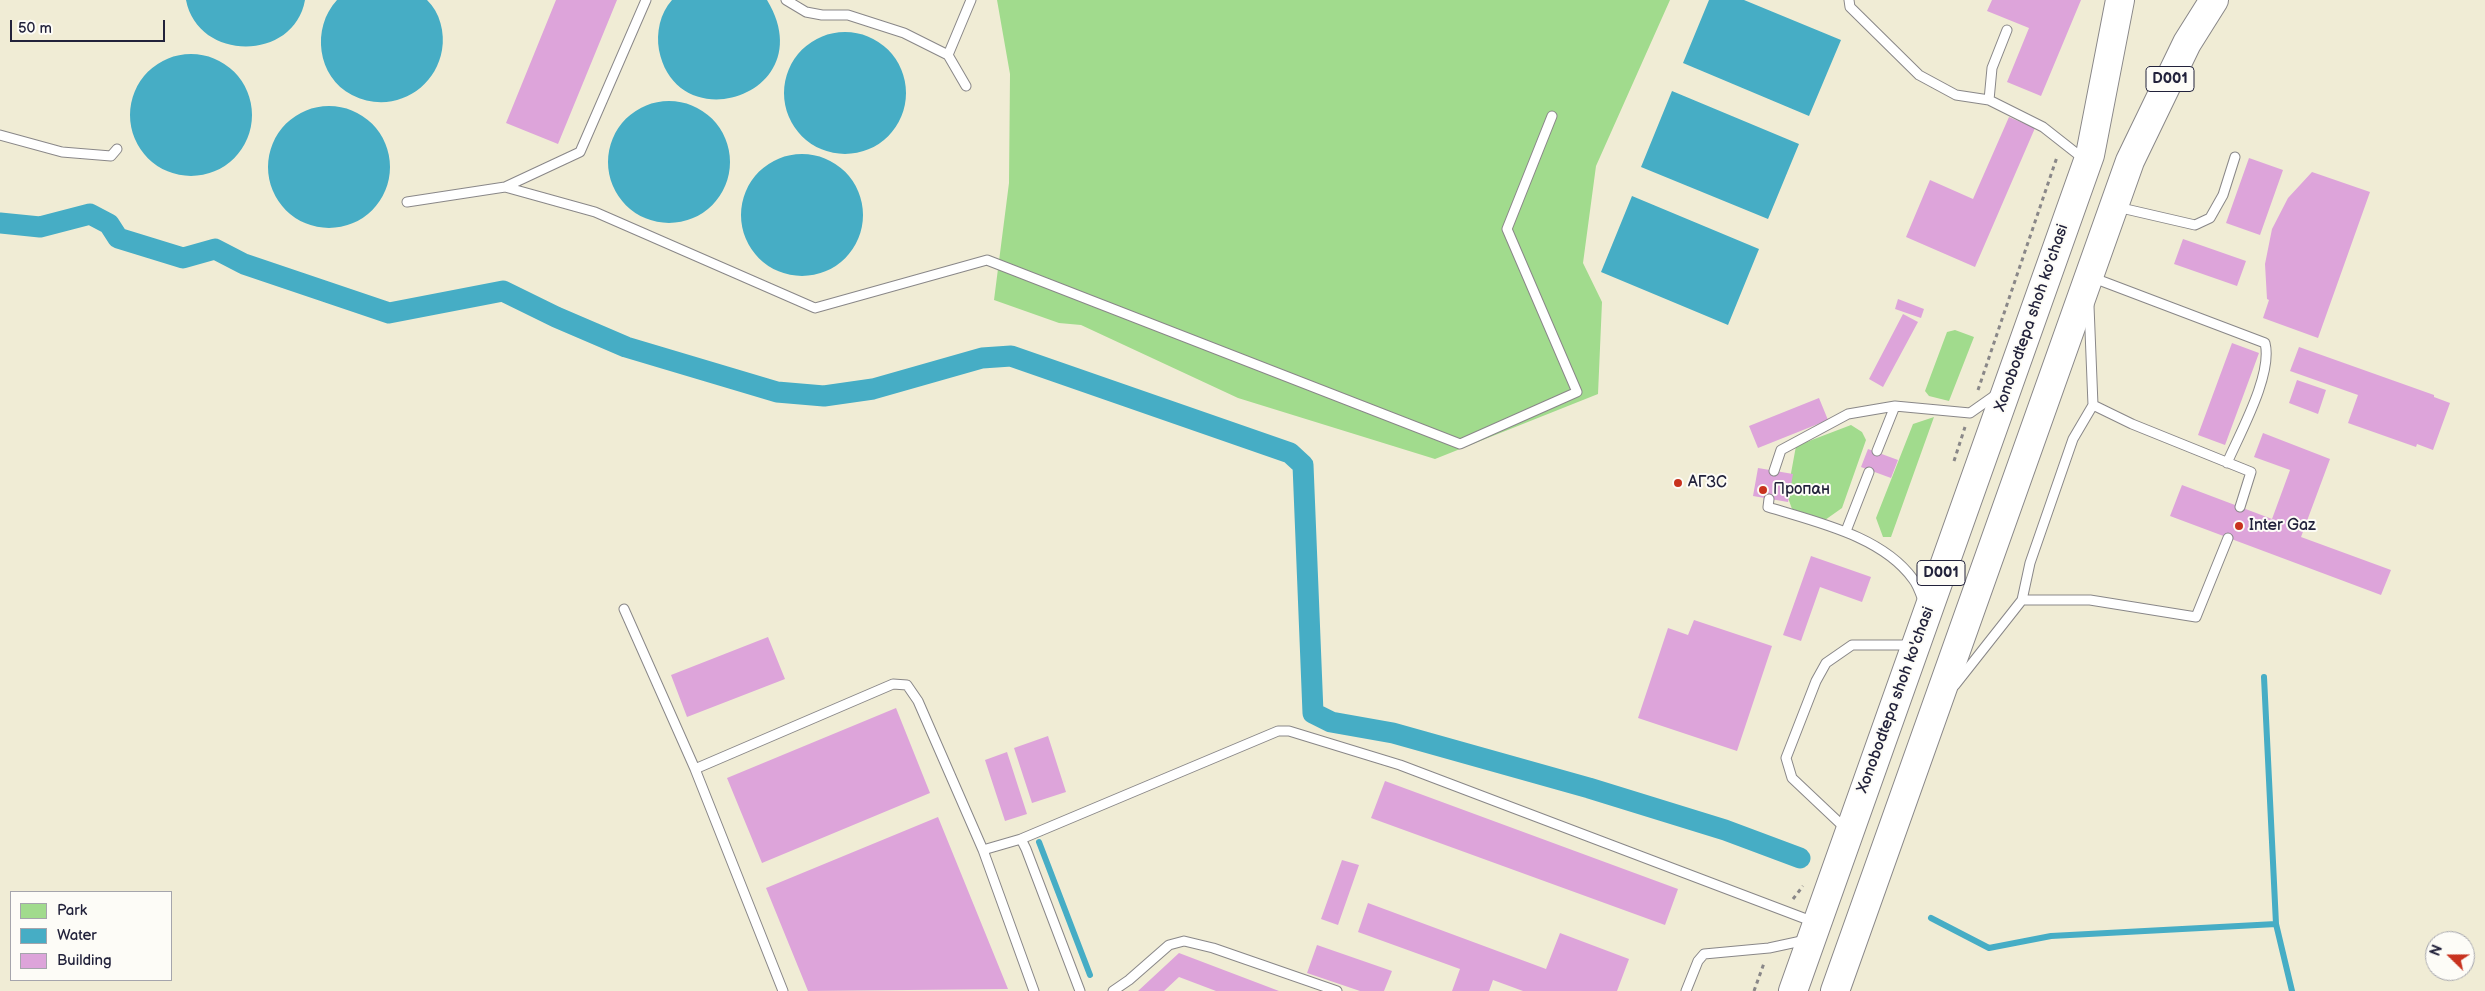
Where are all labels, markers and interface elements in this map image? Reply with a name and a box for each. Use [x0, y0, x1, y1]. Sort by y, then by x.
scale bar [12, 10, 168, 42]
text: 50 m [18, 19, 52, 38]
road number: D001 [2146, 66, 2194, 92]
street label: Xonobodtepa shoh ko'chasi [1991, 222, 2073, 414]
place label: АГЗС [1688, 473, 1727, 493]
marker: АГЗС [1672, 477, 1684, 489]
place label: Пропан [1773, 480, 1830, 500]
marker: Пропан [1757, 484, 1769, 496]
place label: Inter Gaz [2249, 516, 2316, 536]
marker: Inter Gaz [2233, 520, 2245, 532]
road number: D001 [1917, 560, 1965, 586]
street label: Xonobodtepa shoh ko'chasi [1853, 604, 1939, 796]
legend [10, 891, 172, 981]
text: Park [57, 901, 87, 920]
text: Water [57, 926, 97, 945]
north arrow [2425, 931, 2475, 981]
text: N [2427, 943, 2446, 959]
text: Building [57, 951, 112, 970]

